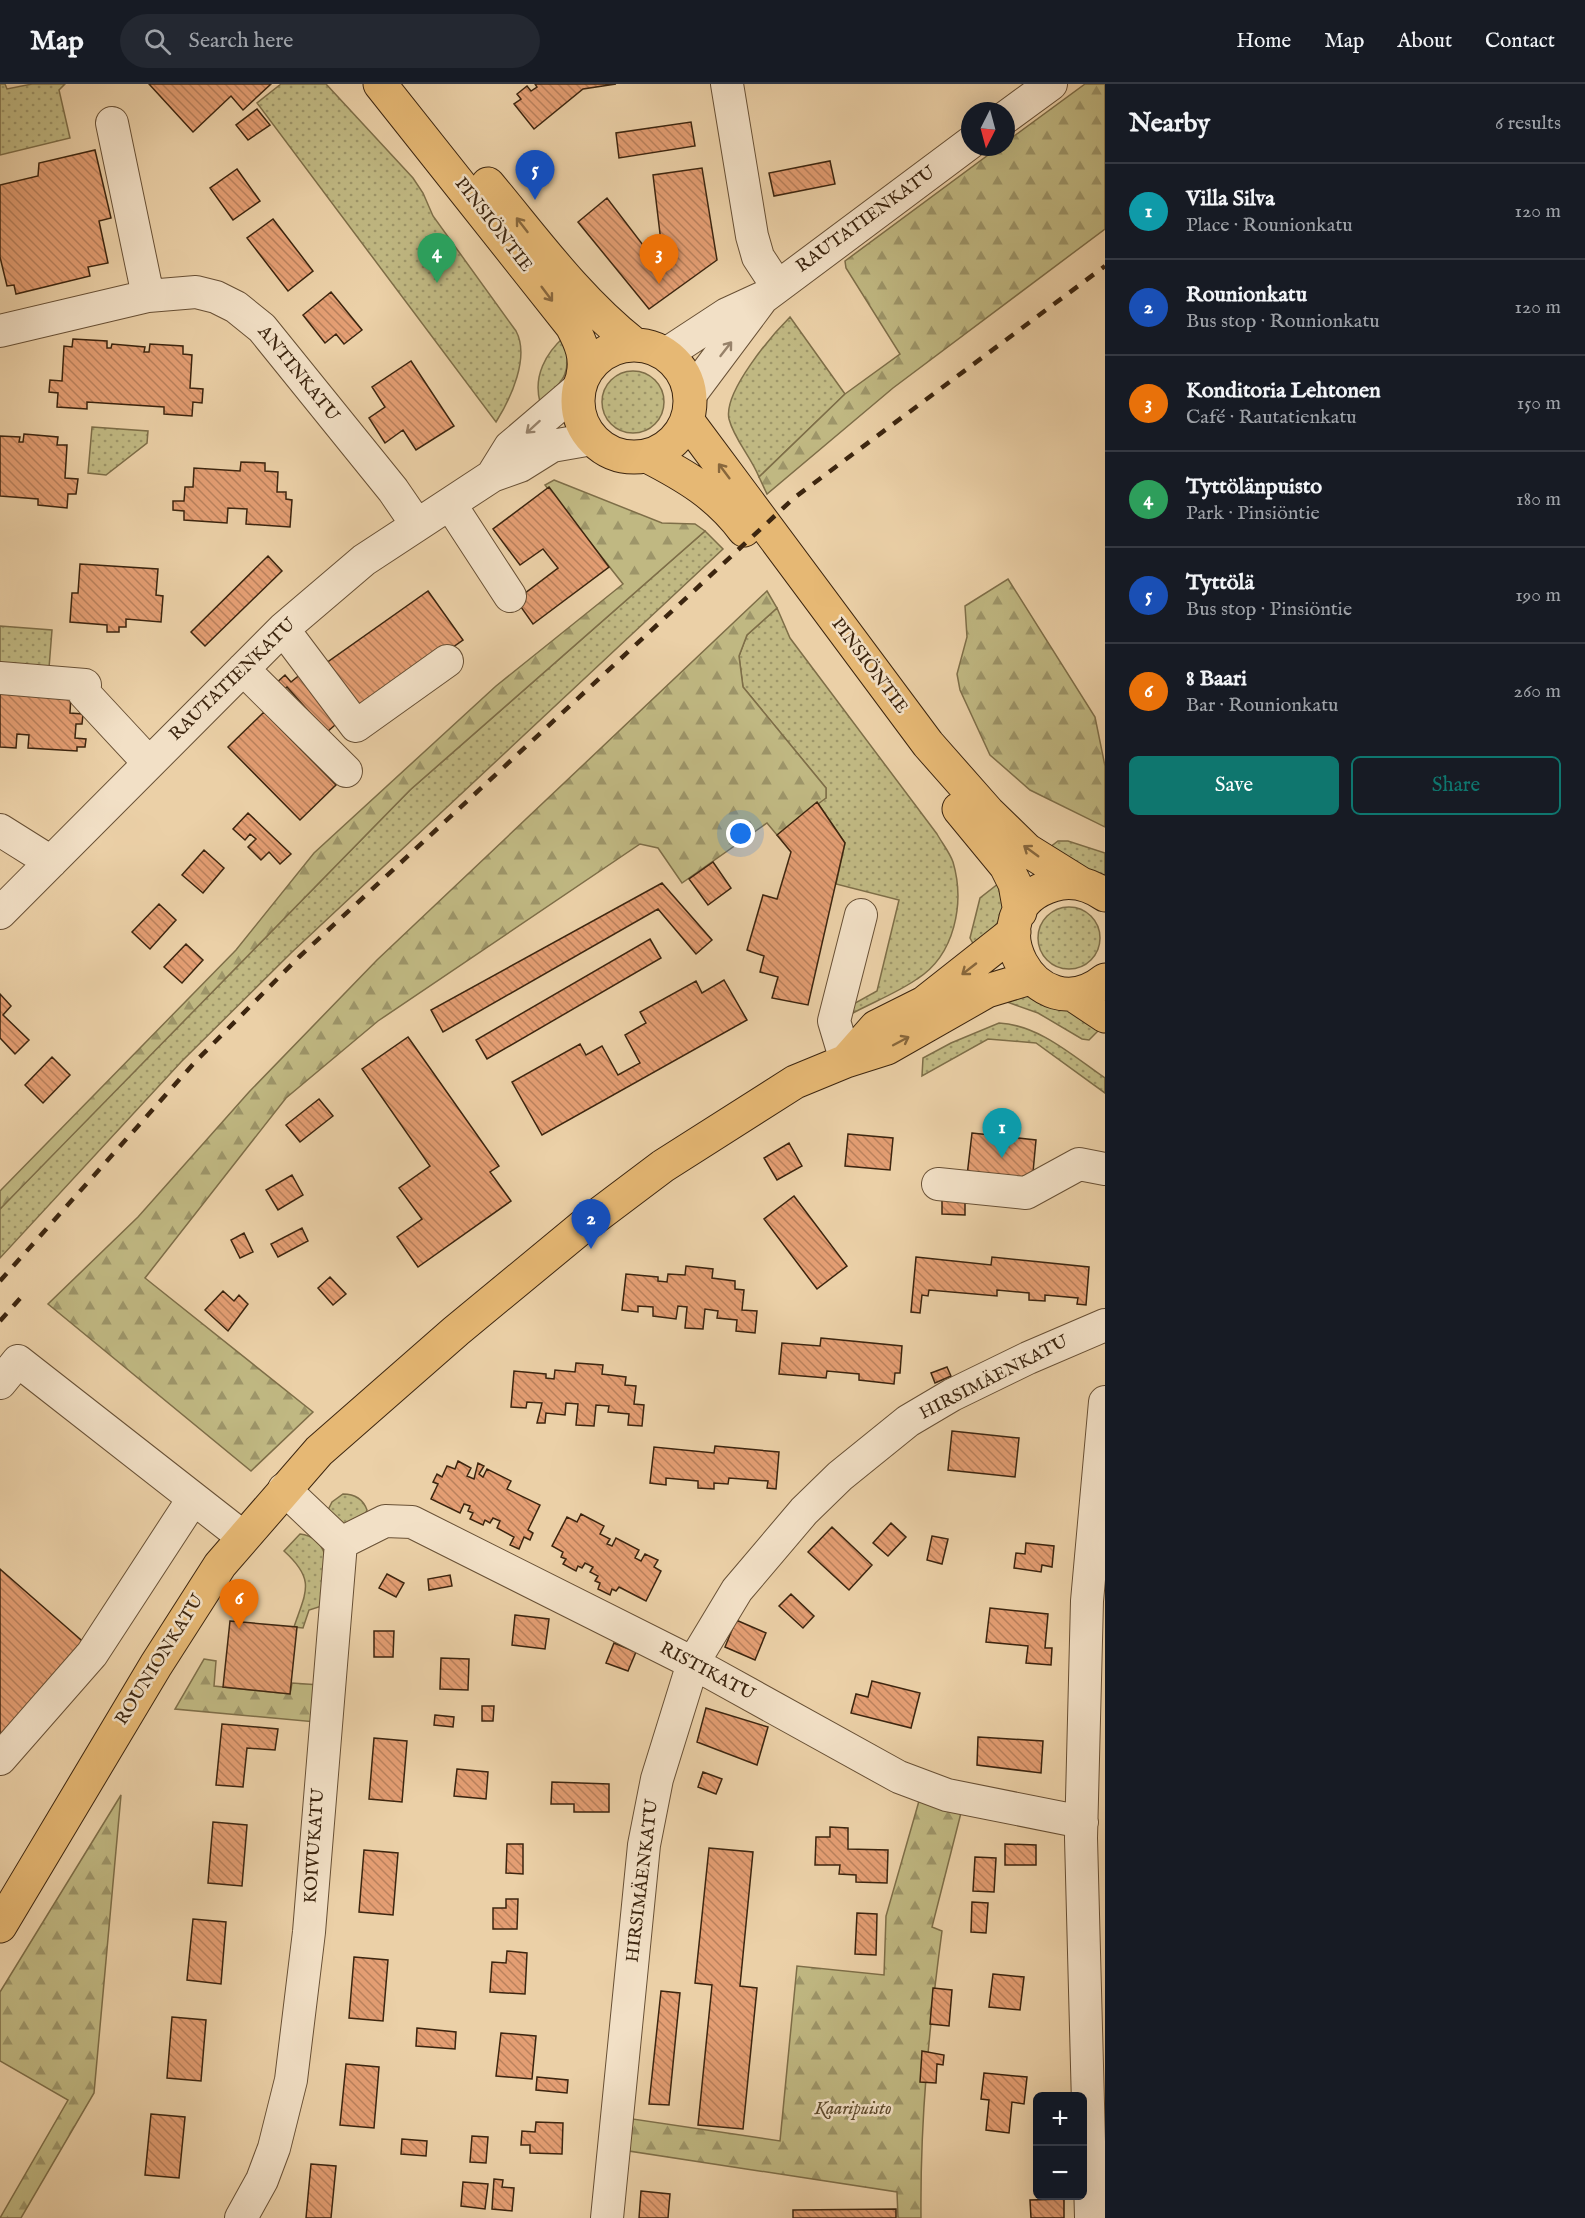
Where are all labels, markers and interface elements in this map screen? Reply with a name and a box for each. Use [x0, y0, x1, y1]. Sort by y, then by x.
search box [120, 14, 540, 68]
text: Map [30, 24, 84, 59]
icon: search [141, 25, 174, 58]
text: Search here [189, 27, 293, 55]
text: Home [1236, 28, 1291, 55]
text: Map [1324, 28, 1364, 55]
text: About [1397, 28, 1452, 55]
text: Contact [1485, 28, 1555, 55]
north arrow [961, 102, 1015, 156]
text: Nearby [1129, 107, 1210, 140]
text: 6 results [1495, 111, 1561, 136]
pin: 5 [516, 150, 554, 200]
street label: RAUTATIENKATU [792, 161, 941, 278]
street label: PINSIÖNTIE [449, 172, 538, 277]
text: Villa Silva [1186, 185, 1275, 213]
text: 1 [1145, 199, 1152, 224]
text: 120 m [1515, 199, 1561, 224]
text: Place · Rounionkatu [1186, 213, 1353, 238]
one-way arrow [515, 218, 528, 234]
pin: 4 [418, 234, 456, 283]
pin: 3 [640, 234, 678, 284]
text: Rounionkatu [1186, 281, 1307, 309]
one-way arrow [541, 286, 554, 302]
text: 2 [1144, 295, 1153, 320]
text: 120 m [1515, 295, 1561, 320]
text: Bus stop · Rounionkatu [1186, 309, 1380, 334]
street label: ANTINKATU [252, 320, 344, 427]
one-way arrow [719, 341, 732, 357]
text: Konditoria Lehtonen [1186, 377, 1381, 405]
text: 3 [1145, 391, 1152, 416]
text: 150 m [1517, 391, 1561, 416]
text: Café · Rautatienkatu [1186, 405, 1357, 430]
one-way arrow [526, 420, 541, 434]
one-way arrow [718, 464, 731, 480]
text: Tyttölänpuisto [1186, 473, 1322, 501]
text: 4 [1144, 487, 1153, 512]
text: 180 m [1516, 487, 1561, 512]
text: Park · Pinsiöntie [1186, 501, 1320, 526]
text: Tyttölä [1186, 569, 1254, 597]
text: 5 [1145, 583, 1152, 608]
text: 190 m [1515, 583, 1561, 608]
text: Bus stop · Pinsiöntie [1186, 597, 1352, 622]
street label: RAUTATIENKATU [165, 613, 302, 746]
street label: PINSIÖNTIE [826, 613, 913, 718]
text: 8 Baari [1186, 665, 1247, 693]
text: 6 [1144, 679, 1153, 704]
text: 260 m [1514, 679, 1561, 704]
text: Bar · Rounionkatu [1186, 693, 1338, 718]
button: Save [1129, 756, 1339, 815]
button: Share [1351, 756, 1561, 815]
your location [726, 819, 755, 848]
one-way arrow [1023, 845, 1039, 857]
one-way arrow [961, 963, 977, 976]
one-way arrow [891, 1035, 909, 1046]
pin: 1 [982, 1108, 1022, 1158]
pin: 2 [572, 1200, 610, 1249]
street label: HIRSIMÄENKATU [915, 1329, 1073, 1425]
pin: 6 [220, 1580, 258, 1629]
street label: ROUNIONKATU [111, 1590, 210, 1730]
street label: RISTIKATU [655, 1637, 759, 1707]
street label: KOIVUKATU [300, 1787, 331, 1904]
street label: HIRSIMÄENKATU [621, 1797, 665, 1964]
map controls [1033, 2092, 1087, 2200]
button: + [1033, 2092, 1087, 2146]
park label: Kaaripuisto [813, 2098, 892, 2121]
button: − [1033, 2146, 1087, 2200]

